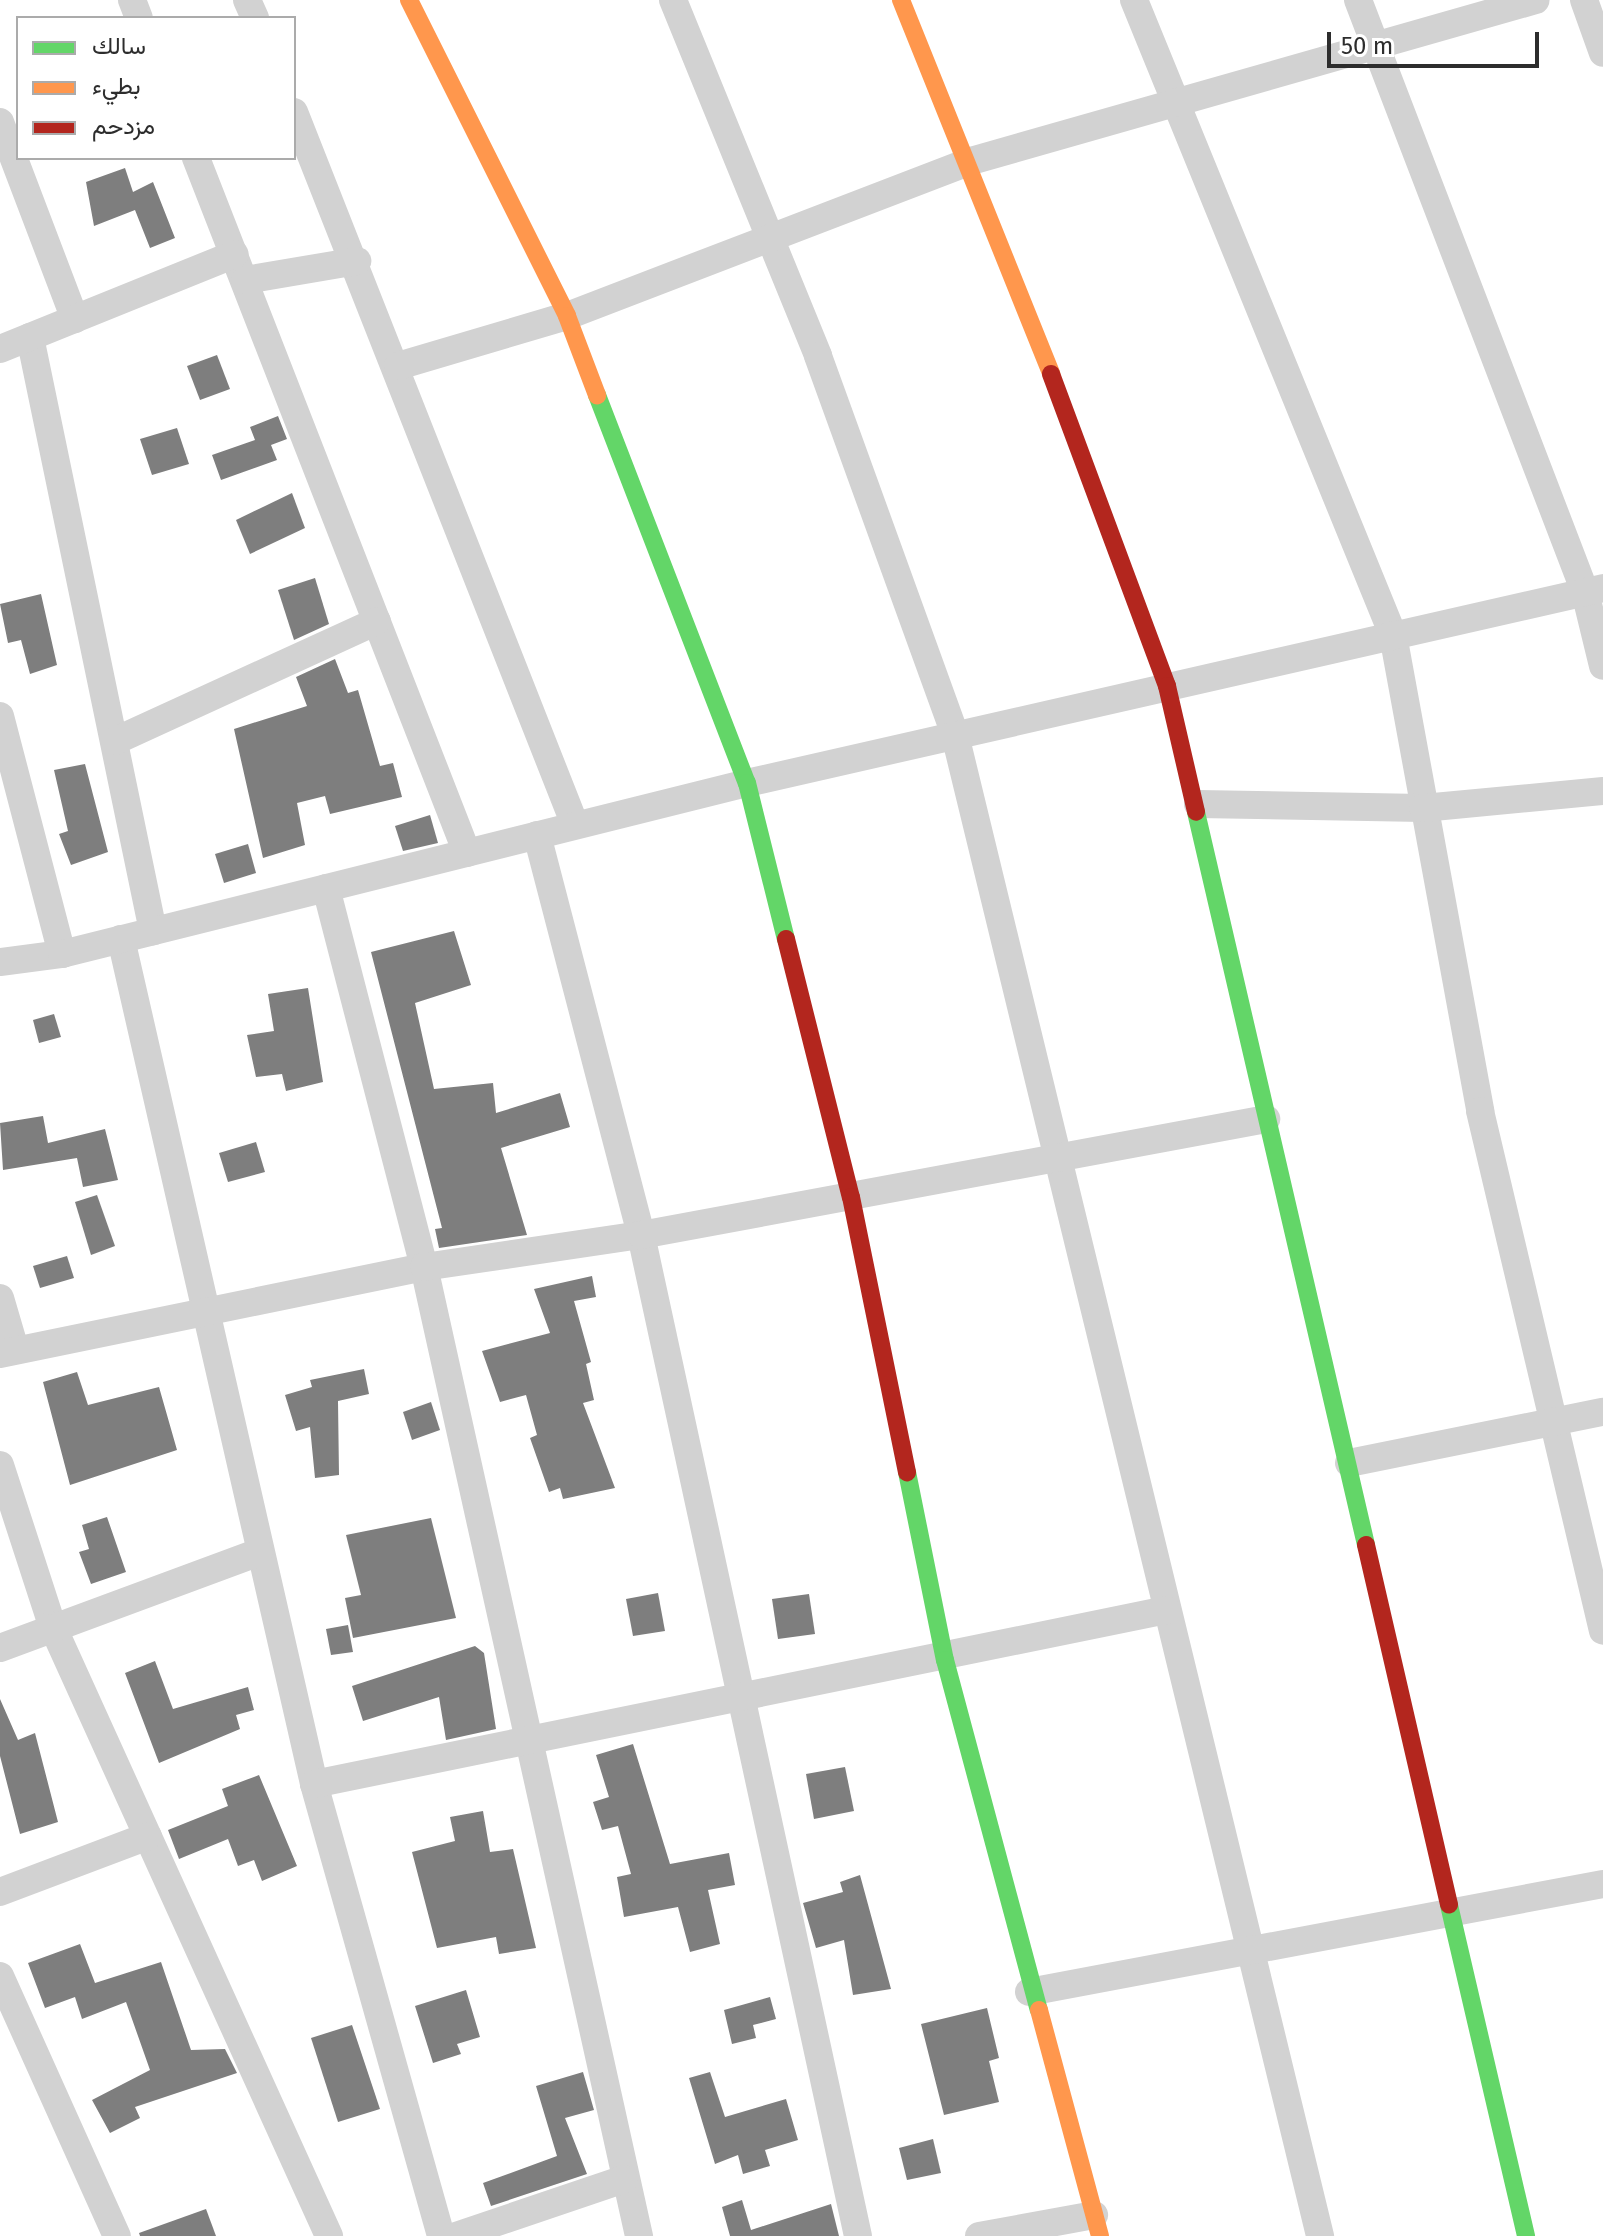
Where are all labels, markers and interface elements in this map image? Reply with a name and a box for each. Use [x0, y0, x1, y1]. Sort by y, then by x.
legend [16, 16, 296, 160]
scale bar [1331, 16, 1543, 66]
text: سالك [92, 32, 146, 60]
text: 50 m [1341, 32, 1393, 60]
text: بطيء [92, 72, 141, 100]
text: مزدحم [92, 112, 155, 140]

